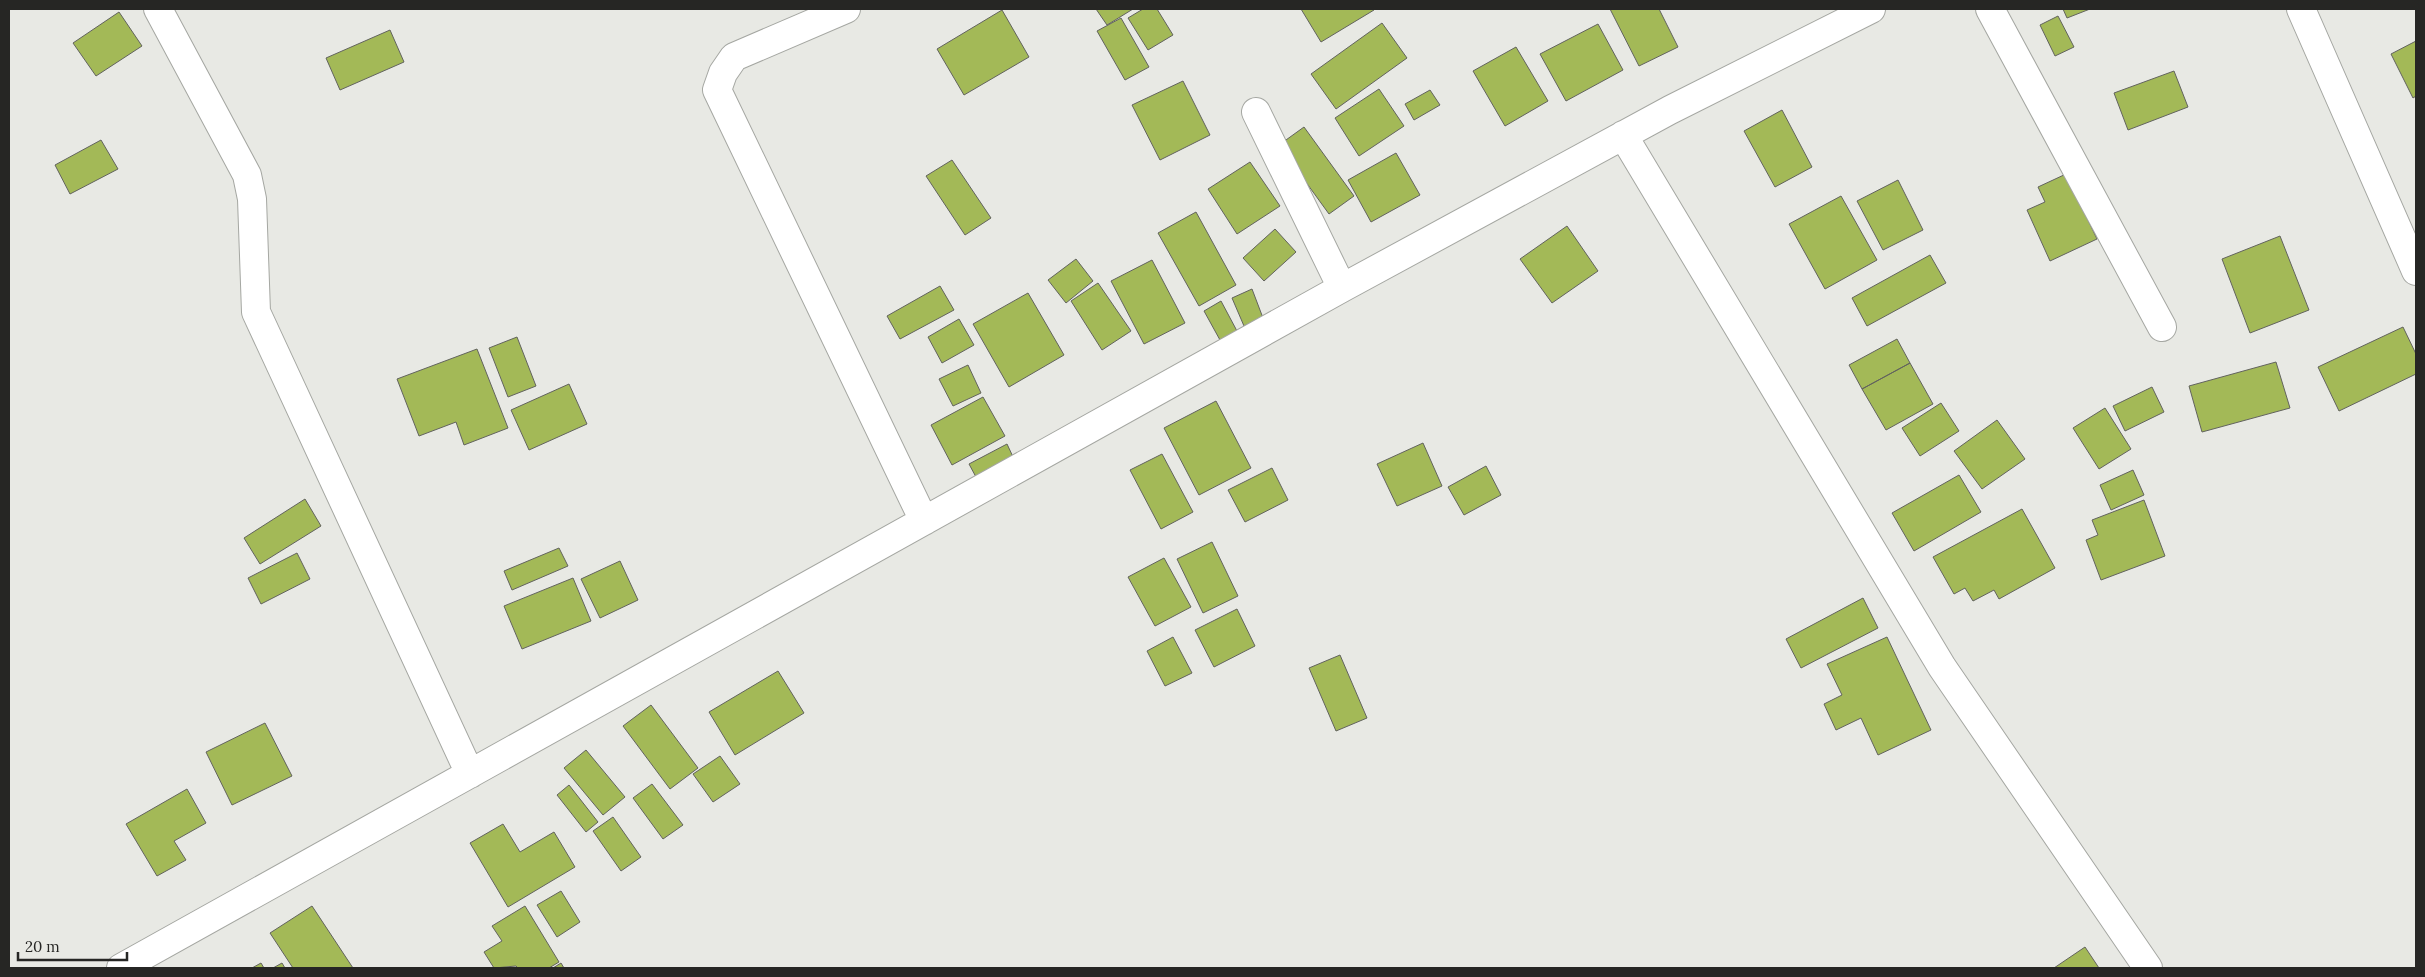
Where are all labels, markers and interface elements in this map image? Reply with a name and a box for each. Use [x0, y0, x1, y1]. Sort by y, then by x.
scale bar [18, 930, 126, 962]
text: 20 m [25, 937, 60, 956]

